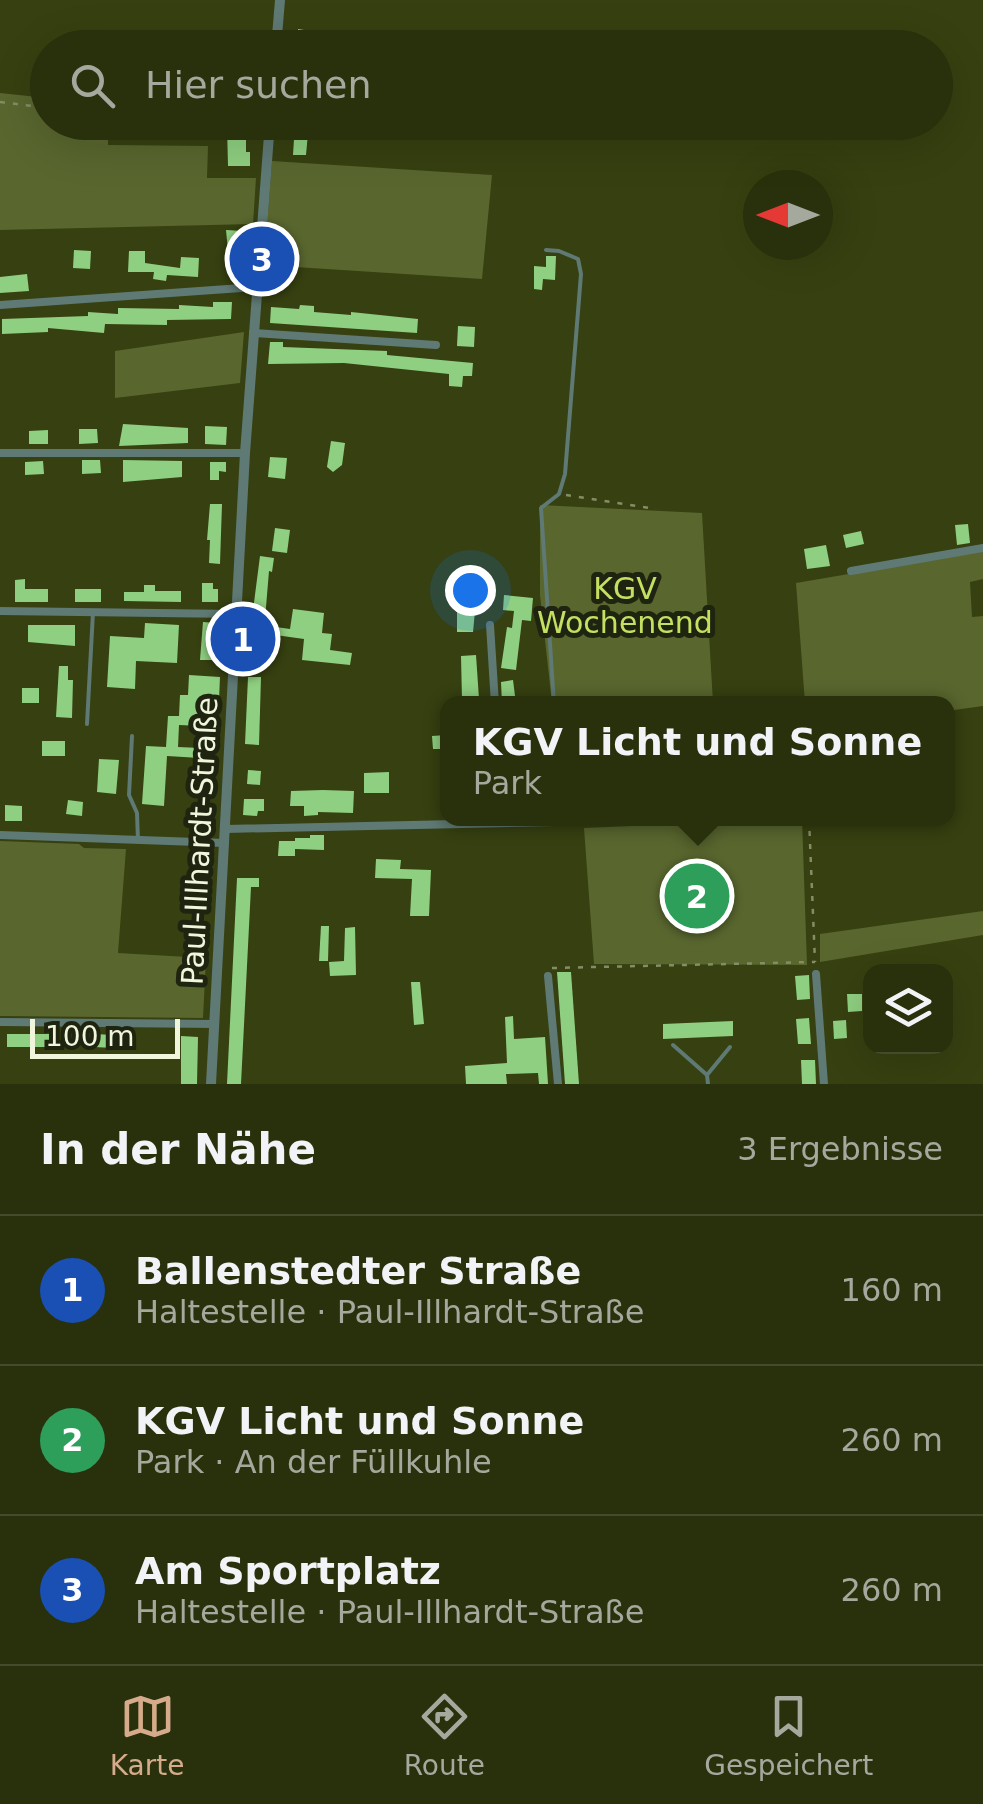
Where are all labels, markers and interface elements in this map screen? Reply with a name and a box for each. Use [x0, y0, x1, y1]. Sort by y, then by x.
search box [30, 30, 953, 140]
icon: search [65, 58, 120, 113]
text: Hier suchen [145, 63, 372, 107]
north arrow [743, 170, 833, 260]
pin: 3 [230, 222, 294, 296]
your location [445, 565, 496, 616]
park label: KGV Wochenend [537, 571, 713, 640]
pin: 1 [210, 602, 276, 676]
street label: Paul-Illhardt-Straße [174, 696, 225, 986]
popup [440, 696, 955, 826]
text: KGV Licht und Sonne [473, 720, 922, 764]
text: Park [473, 764, 542, 802]
pin: 2 [664, 858, 730, 934]
map controls [863, 964, 953, 1054]
button: layers [863, 964, 953, 1054]
scale bar [30, 1014, 180, 1058]
text: 100 m [45, 1020, 135, 1053]
text: In der Nähe [40, 1125, 316, 1174]
text: 3 Ergebnisse [737, 1130, 943, 1168]
text: Ballenstedter Straße [135, 1249, 581, 1293]
text: 1 [61, 1271, 84, 1309]
text: 160 m [841, 1271, 943, 1309]
text: Haltestelle · Paul-Illhardt-Straße [135, 1293, 644, 1331]
text: KGV Licht und Sonne [135, 1399, 584, 1443]
text: 2 [61, 1421, 84, 1459]
text: 260 m [841, 1421, 943, 1459]
text: Park · An der Füllkuhle [135, 1443, 492, 1481]
text: Am Sportplatz [135, 1549, 441, 1593]
text: 3 [61, 1571, 84, 1609]
text: 260 m [841, 1571, 943, 1609]
text: Haltestelle · Paul-Illhardt-Straße [135, 1593, 644, 1631]
tab: Karte [110, 1689, 184, 1782]
tab: Route [404, 1689, 485, 1782]
tab: Gespeichert [704, 1689, 873, 1782]

